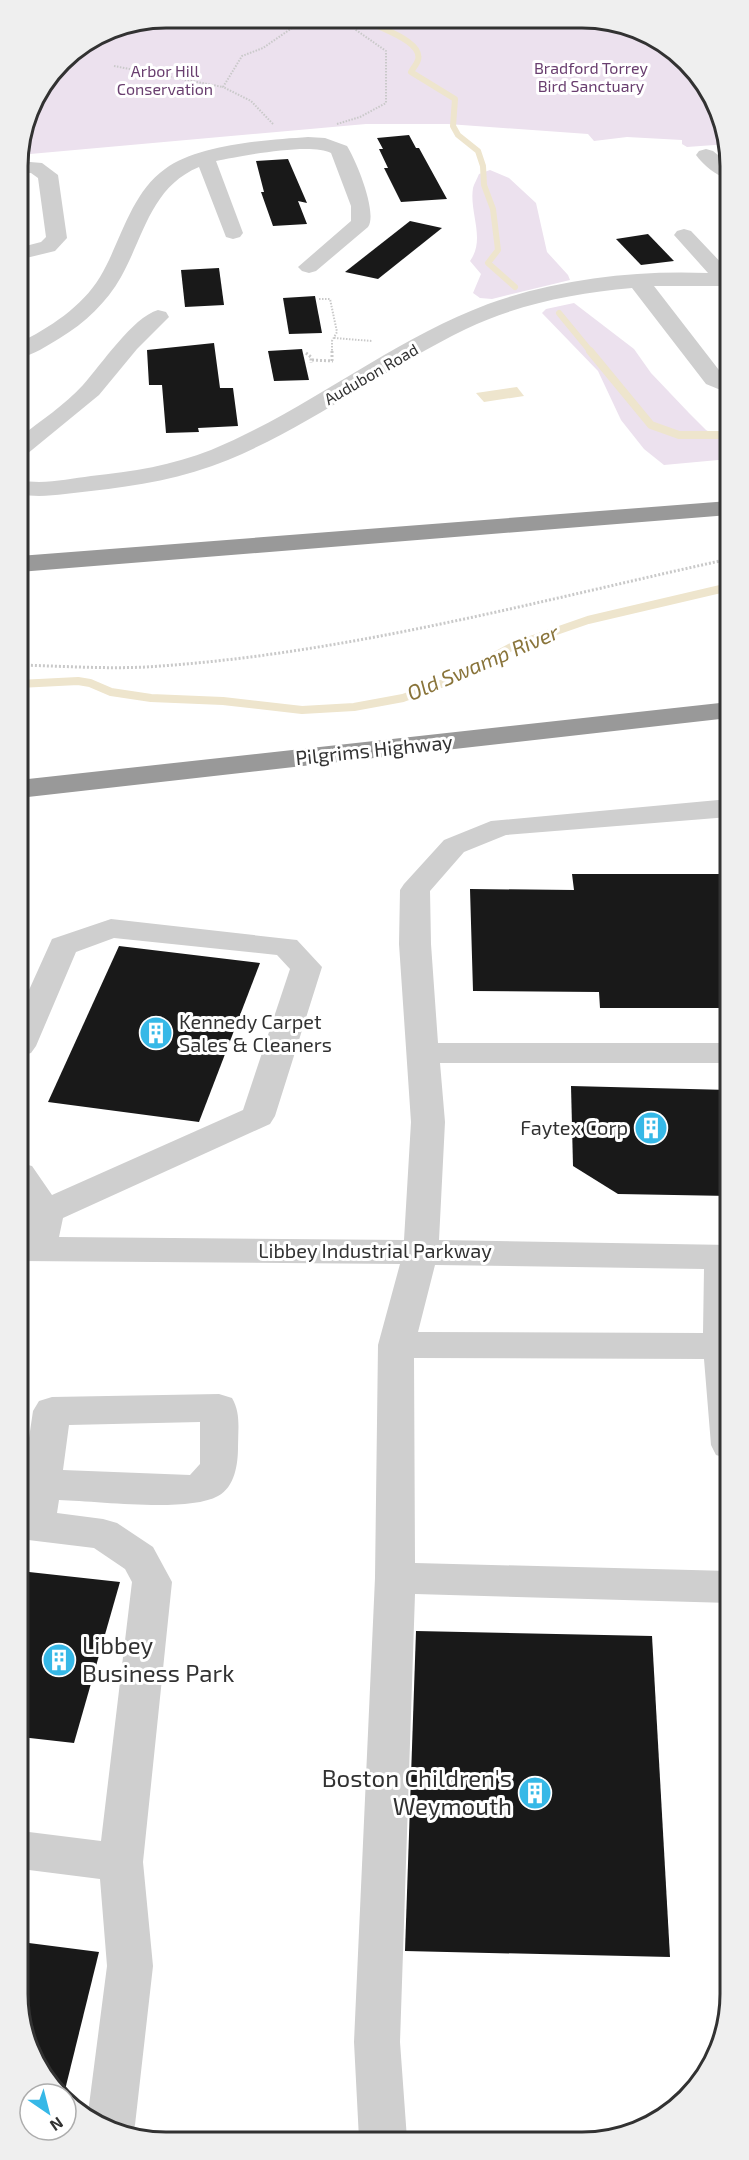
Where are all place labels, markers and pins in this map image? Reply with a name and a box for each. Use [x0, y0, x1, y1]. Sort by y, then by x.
place label: Kennedy Carpet Sales & Cleaners [179, 1009, 332, 1056]
building icon: Kennedy Carpet Sales & Cleaners [138, 1015, 174, 1051]
building icon: Faytex Corp [633, 1110, 669, 1146]
place label: Faytex Corp [520, 1115, 628, 1139]
place label: Libbey Business Park [82, 1630, 234, 1687]
building icon: Libbey Business Park [41, 1642, 77, 1678]
place label: Boston Children's Weymouth [322, 1763, 512, 1820]
building icon: Boston Children's Weymouth [517, 1775, 553, 1811]

